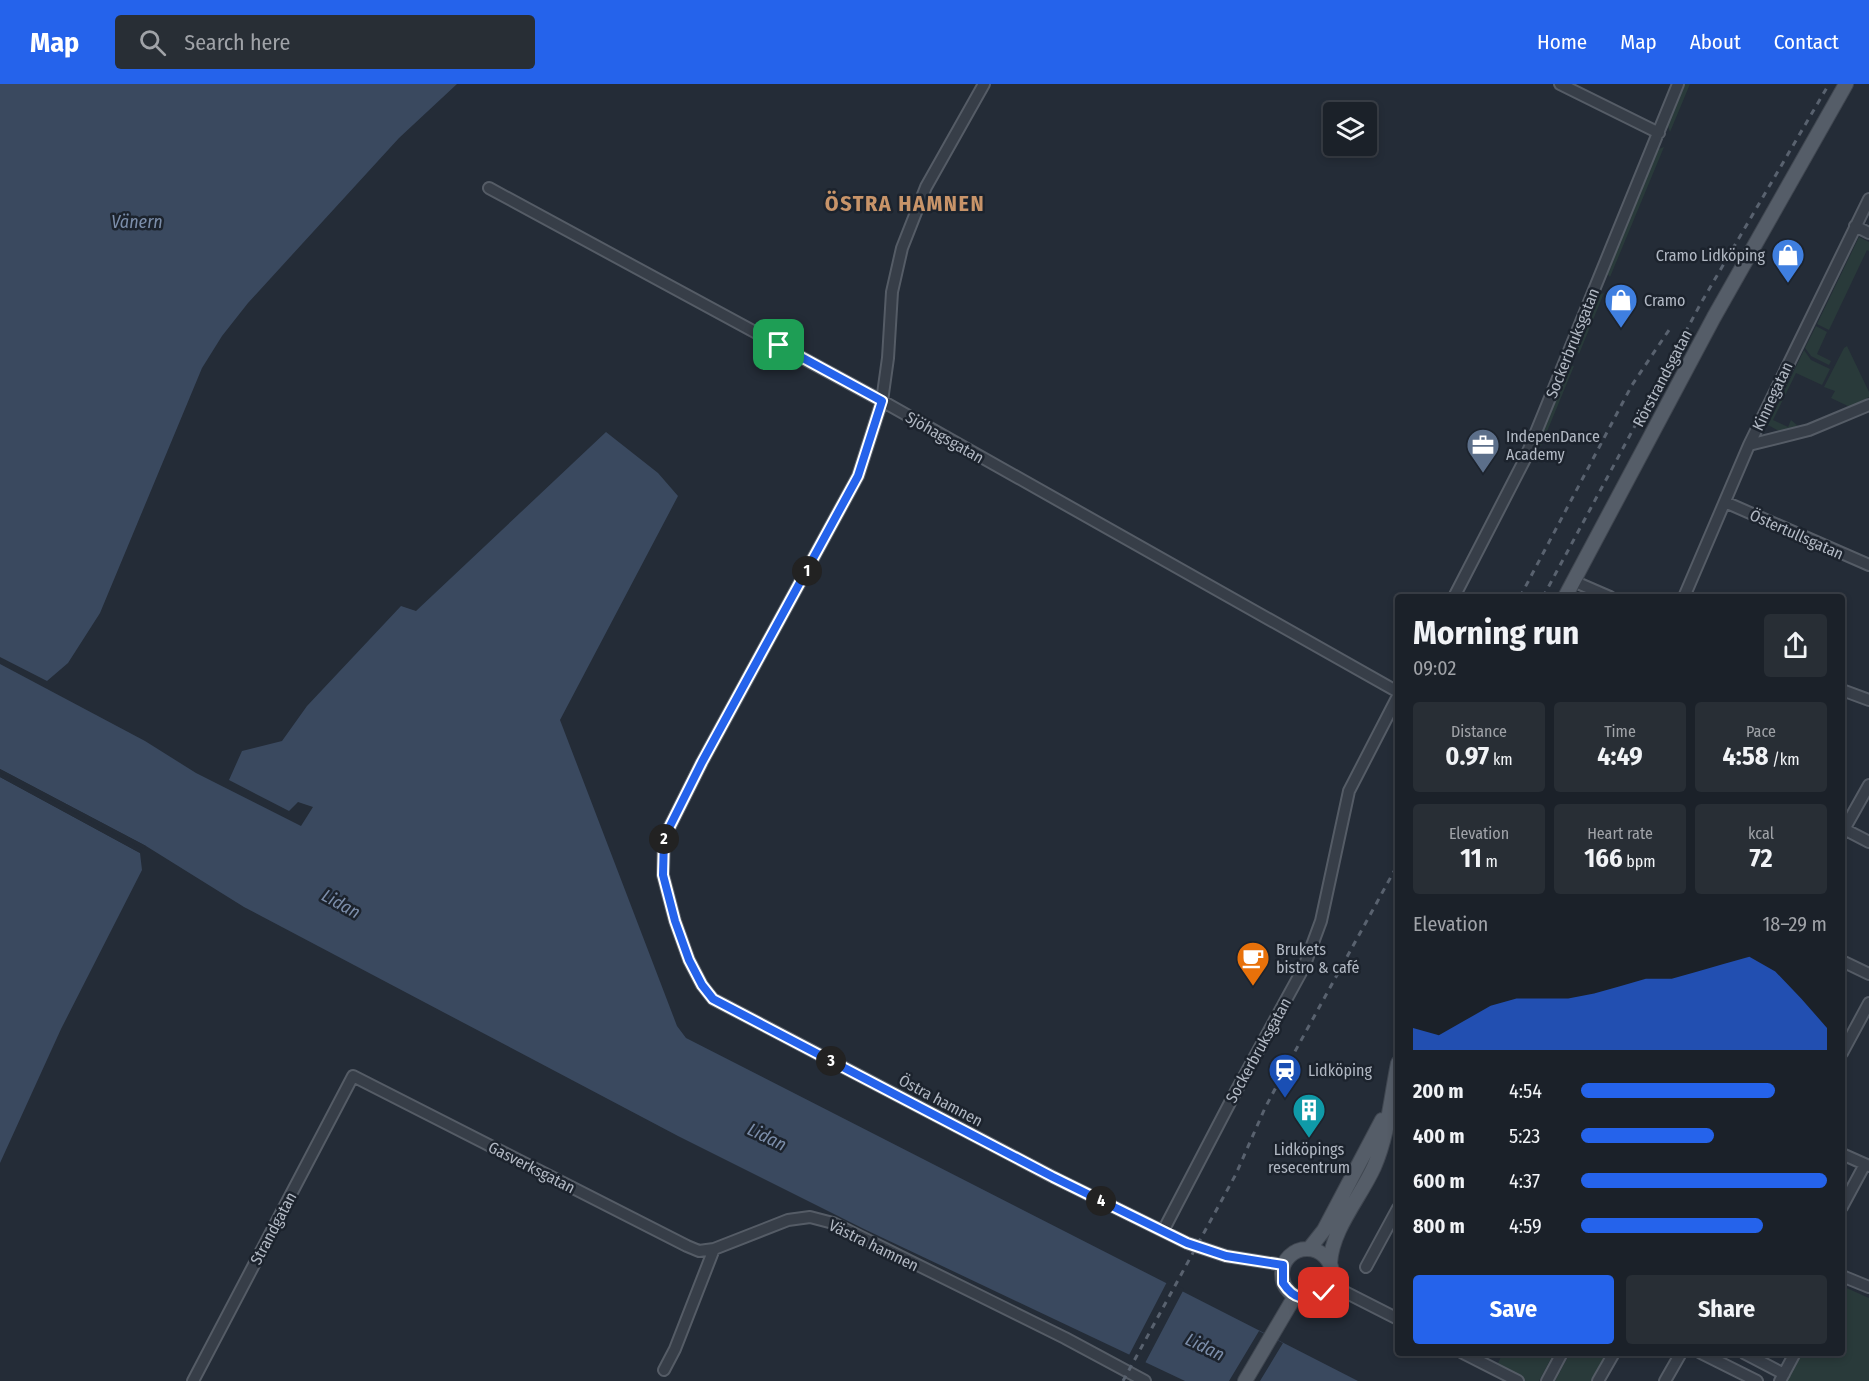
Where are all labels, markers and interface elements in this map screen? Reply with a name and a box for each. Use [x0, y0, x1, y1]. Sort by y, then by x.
search box [115, 15, 535, 69]
text: Map [30, 26, 79, 59]
icon: search [136, 26, 169, 59]
text: Search here [184, 29, 290, 56]
text: Home [1537, 29, 1587, 55]
text: Map [1620, 29, 1657, 55]
text: About [1690, 29, 1741, 55]
text: Contact [1774, 29, 1839, 55]
map controls [1323, 102, 1377, 156]
button: layers [1323, 102, 1377, 156]
district label: ÖSTRA HAMNEN [825, 190, 985, 217]
water label: Vänern [111, 211, 163, 233]
shop icon: Cramo Lidköping [1770, 237, 1806, 284]
place label: Cramo Lidköping [1656, 246, 1765, 265]
shop icon: Cramo [1603, 282, 1639, 329]
street label: Sockerbruksgatan [1542, 285, 1603, 401]
place label: Cramo [1644, 291, 1686, 310]
pin [753, 319, 804, 370]
street label: Rörstrandsgatan [1629, 326, 1696, 430]
icon: arrive [762, 328, 795, 361]
street label: Kinnegatan [1748, 359, 1797, 434]
street label: Sjöhagsgatan [902, 407, 987, 467]
office icon: IndepenDance Academy [1465, 427, 1501, 474]
place label: IndepenDance Academy [1506, 427, 1600, 464]
street label: Östertullsgatan [1747, 505, 1847, 564]
pin: 1 [792, 556, 822, 586]
text: 1 [804, 561, 810, 580]
text: Morning run [1413, 613, 1579, 653]
button: share [1764, 614, 1827, 677]
text: 09:02 [1413, 656, 1456, 680]
text: Distance [1451, 722, 1507, 741]
text: Time [1604, 722, 1636, 741]
text: Pace [1746, 722, 1776, 741]
text: 0.97 [1445, 741, 1489, 772]
text: 4:49 [1597, 741, 1643, 772]
text: 4:58 [1722, 741, 1769, 772]
text: km [1489, 750, 1513, 769]
text: /km [1769, 750, 1800, 769]
pin: 2 [649, 824, 679, 854]
text: Elevation [1449, 824, 1509, 843]
text: Heart rate [1587, 824, 1653, 843]
text: kcal [1748, 824, 1774, 843]
text: 2 [660, 829, 668, 848]
text: 11 [1460, 843, 1482, 874]
text: 166 [1584, 843, 1623, 874]
text: 72 [1749, 843, 1773, 874]
text: m [1482, 852, 1498, 871]
text: bpm [1623, 852, 1656, 871]
water label: Lidan [318, 884, 364, 924]
text: Elevation [1413, 912, 1488, 936]
text: 18–29 m [1762, 912, 1827, 936]
cafe icon: Brukets bistro & café [1235, 940, 1271, 987]
place label: Brukets bistro & café [1276, 940, 1360, 977]
street label: Sockerbruksgatan [1222, 994, 1295, 1106]
pin: 3 [816, 1046, 846, 1076]
text: 3 [827, 1051, 835, 1070]
station icon: Lidköping [1267, 1052, 1303, 1099]
place label: Lidköping [1308, 1061, 1372, 1080]
street label: Östra hamnen [896, 1070, 986, 1130]
text: 200 m [1413, 1079, 1464, 1103]
text: 4:54 [1509, 1079, 1542, 1103]
building icon: Lidköpings resecentrum [1291, 1092, 1327, 1139]
water label: Lidan [744, 1118, 790, 1156]
text: 400 m [1413, 1124, 1465, 1148]
text: 5:23 [1509, 1124, 1540, 1148]
street label: Gasverksgatan [485, 1137, 578, 1197]
place label: Lidköpings resecentrum [1268, 1140, 1350, 1177]
text: 600 m [1413, 1169, 1465, 1193]
text: 4:37 [1509, 1169, 1540, 1193]
pin: 4 [1086, 1186, 1116, 1216]
street label: Strandgatan [246, 1189, 301, 1268]
text: 4 [1097, 1191, 1105, 1210]
text: 800 m [1413, 1214, 1465, 1238]
text: 4:59 [1509, 1214, 1542, 1238]
street label: Västra hamnen [826, 1216, 922, 1275]
pin [1298, 1267, 1349, 1318]
button: Save [1413, 1275, 1614, 1344]
button: Share [1626, 1275, 1827, 1344]
icon: check [1307, 1276, 1340, 1309]
water label: Lidan [1182, 1328, 1228, 1366]

